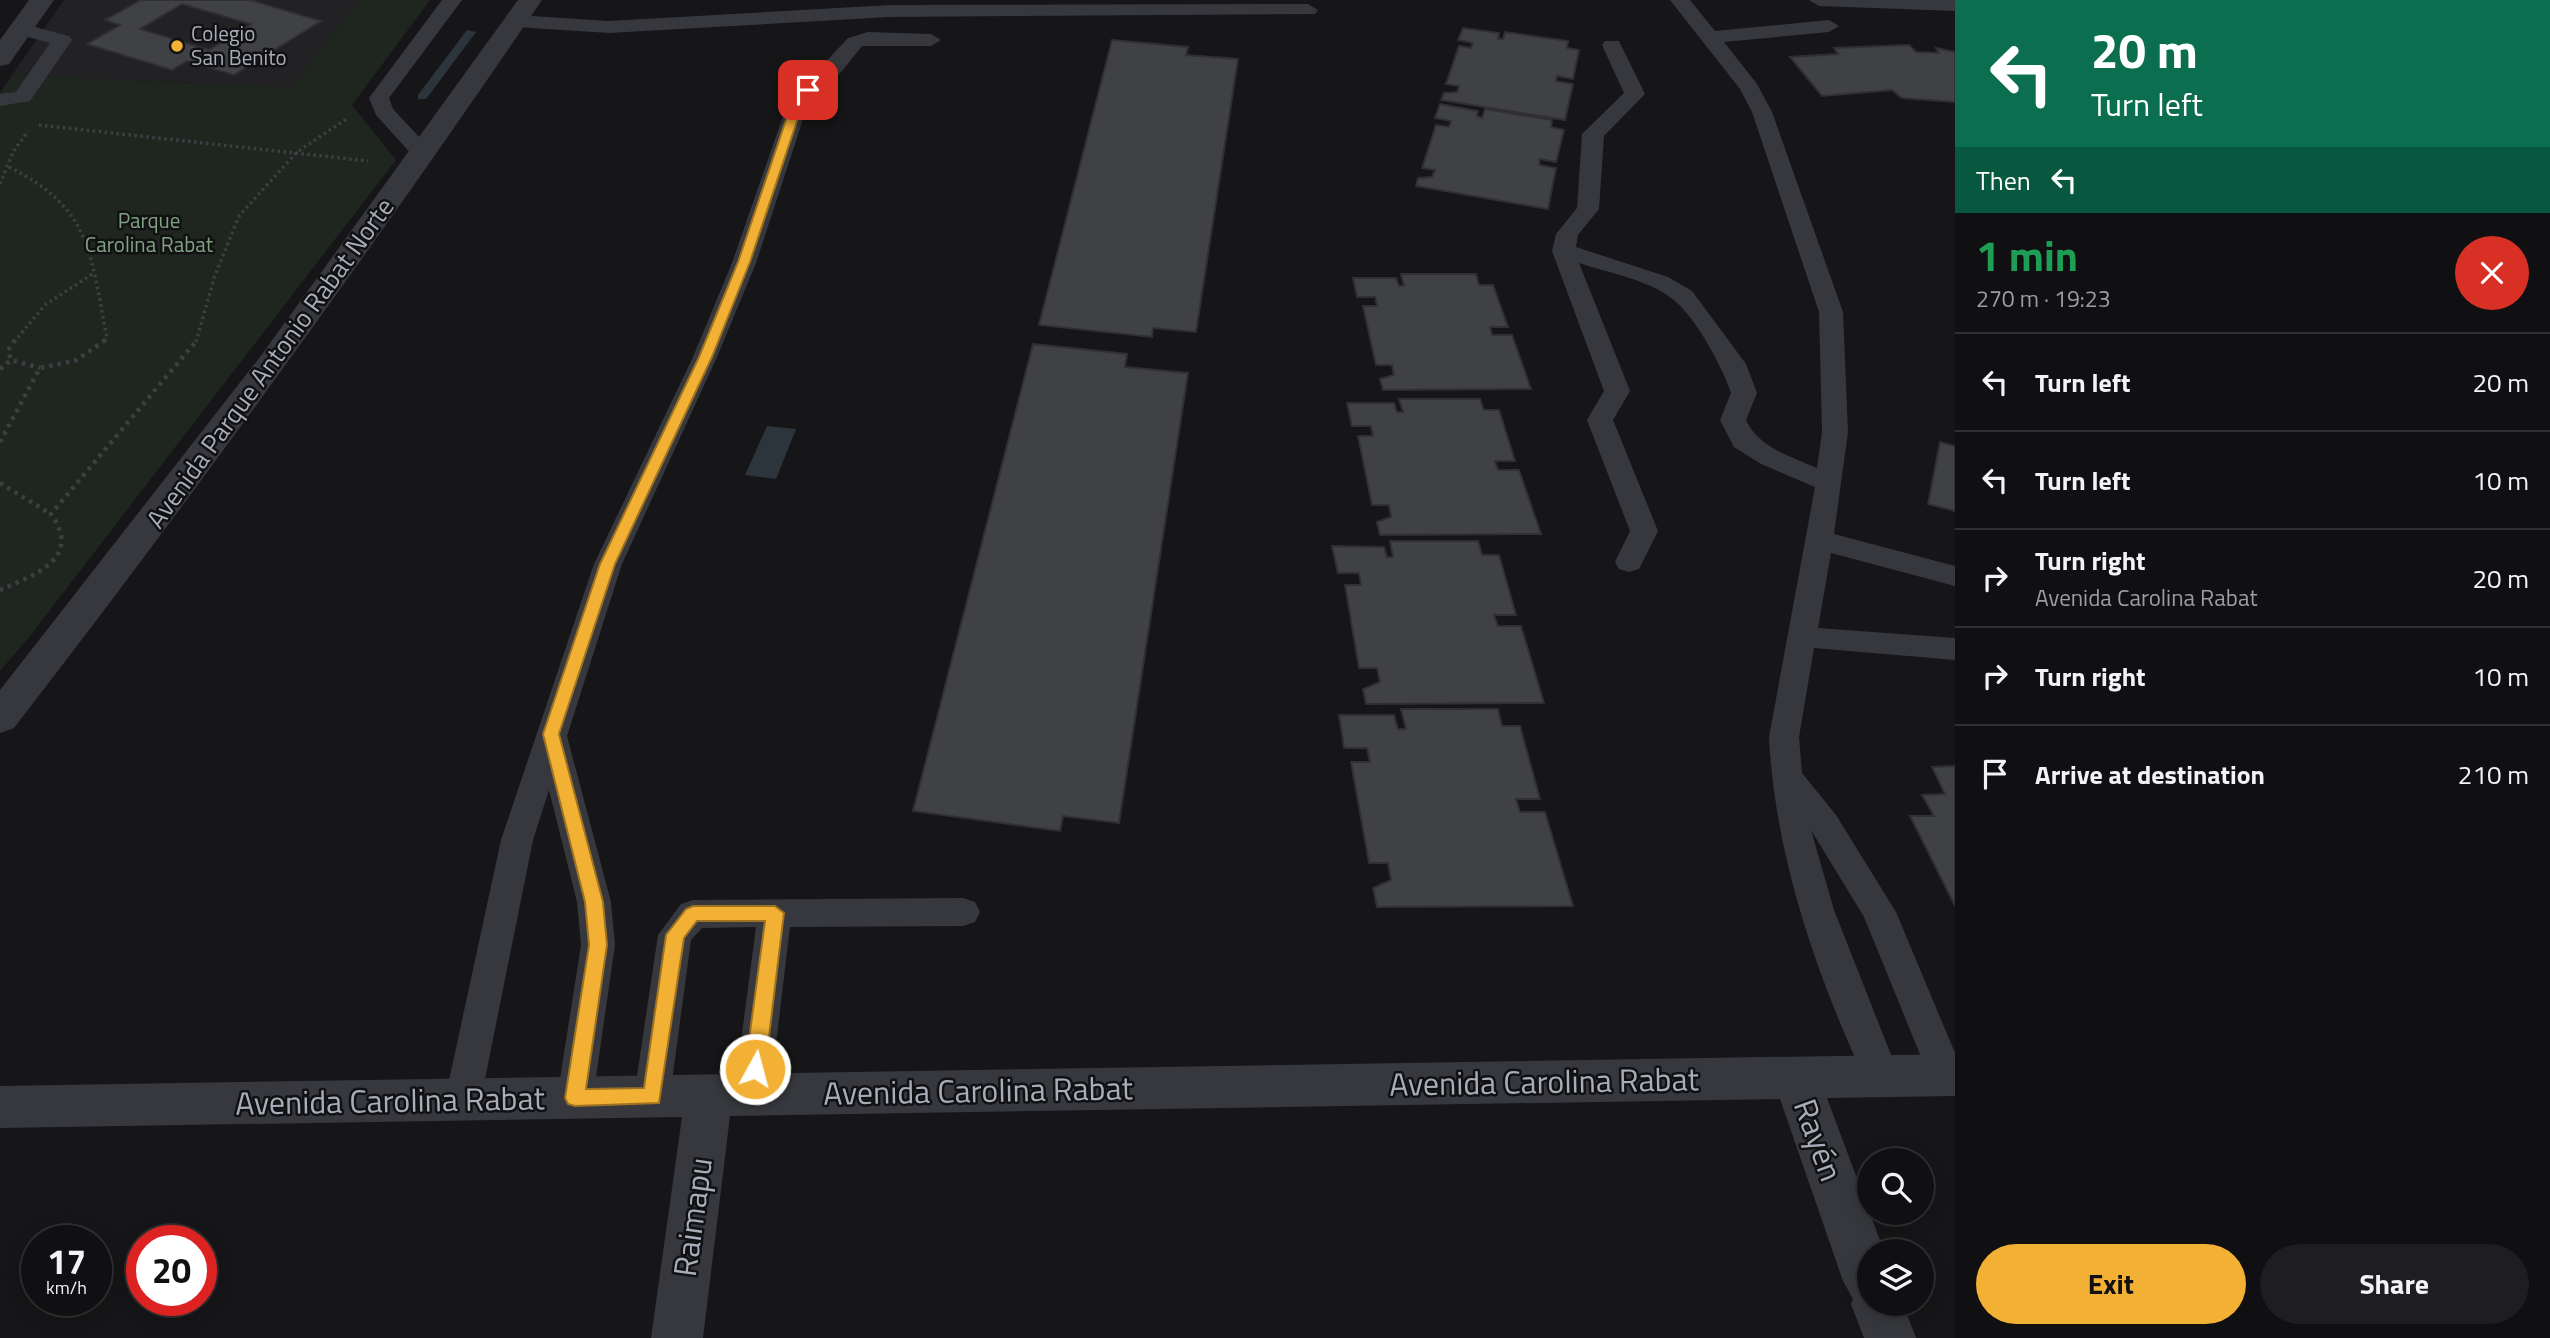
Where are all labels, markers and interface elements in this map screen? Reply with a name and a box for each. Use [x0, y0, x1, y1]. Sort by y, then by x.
text: 20 m [2091, 12, 2198, 87]
place label: Colegio San Benito [191, 17, 287, 73]
icon: left [1976, 28, 2067, 119]
marker: Colegio San Benito [169, 38, 185, 54]
pin [778, 60, 838, 120]
icon: arrive [789, 71, 827, 109]
text: Turn left [2091, 80, 2203, 128]
text: Then [1976, 161, 2031, 200]
icon: left [2045, 161, 2083, 199]
street label: Avenida Parque Antonio Rabat Norte [136, 189, 403, 536]
park label: Parque Carolina Rabat [85, 204, 214, 260]
text: 1 min [1976, 223, 2078, 287]
button: close [2455, 236, 2529, 310]
text: 270 m · 19:23 [1976, 281, 2111, 316]
icon: left [1976, 363, 2014, 401]
text: Turn left [2035, 363, 2130, 402]
text: 20 m [2472, 363, 2529, 402]
icon: left [1976, 461, 2014, 499]
text: Turn left [2035, 461, 2130, 500]
text: 10 m [2472, 461, 2529, 500]
text: Turn right [2035, 541, 2146, 580]
icon: right [1976, 559, 2014, 597]
text: 20 m [2472, 559, 2529, 598]
text: Avenida Carolina Rabat [2035, 580, 2257, 615]
icon: right [1976, 657, 2014, 695]
text: Turn right [2035, 657, 2146, 696]
text: 10 m [2472, 657, 2529, 696]
icon: arrive [1976, 755, 2014, 793]
text: Arrive at destination [2035, 755, 2265, 794]
text: 210 m [2458, 755, 2529, 794]
position arrow [718, 1032, 792, 1106]
street label: Avenida Carolina Rabat [1389, 1054, 1699, 1108]
street label: Avenida Carolina Rabat [823, 1063, 1133, 1117]
street label: Avenida Carolina Rabat [235, 1073, 545, 1127]
street label: Rayén [1782, 1092, 1856, 1187]
map controls [1857, 1148, 1934, 1316]
button: search [1857, 1148, 1934, 1225]
street label: Raimapu [660, 1154, 724, 1279]
speed limit sign: 20 [126, 1225, 217, 1316]
text: 17 [47, 1234, 86, 1288]
button: layers [1857, 1239, 1934, 1316]
button: Exit [1976, 1244, 2246, 1324]
button: Share [2260, 1244, 2529, 1324]
text: km/h [46, 1274, 87, 1301]

